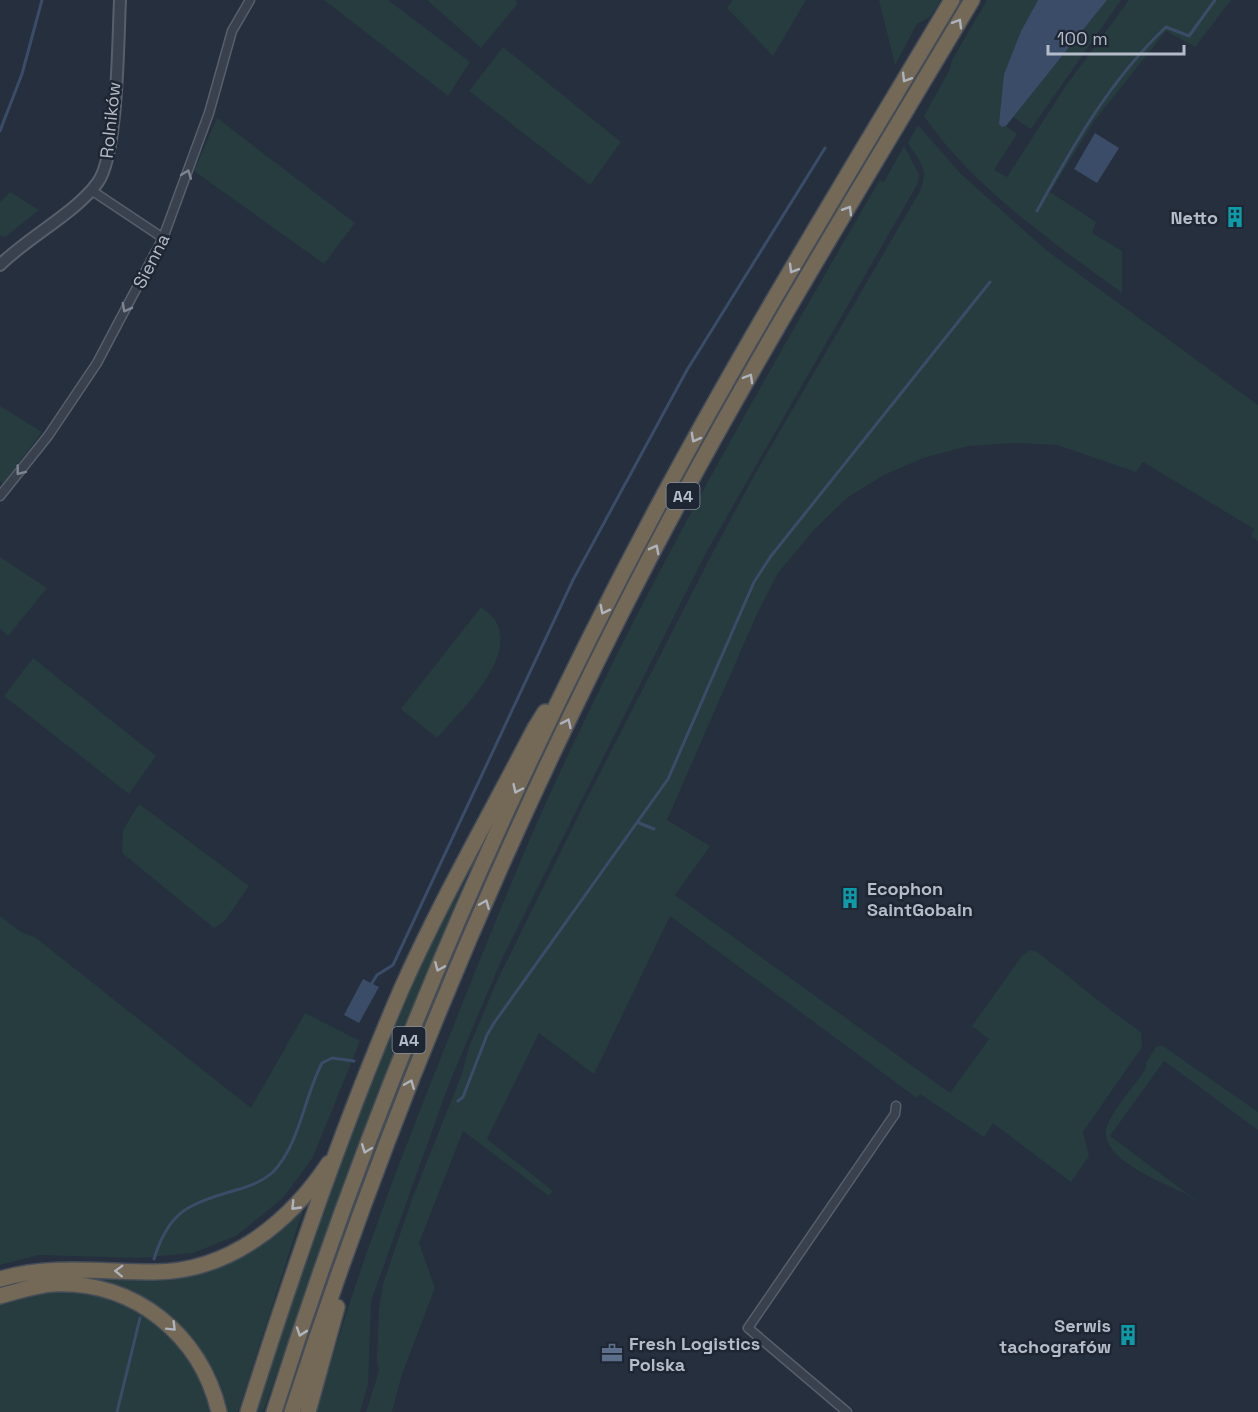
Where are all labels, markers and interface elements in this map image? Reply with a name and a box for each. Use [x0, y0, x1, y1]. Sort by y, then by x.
scale bar [1048, 18, 1184, 56]
one-way arrow [951, 19, 963, 29]
text: 100 m [1057, 27, 1108, 50]
one-way arrow [902, 72, 913, 82]
street label: Rolników [95, 81, 125, 159]
one-way arrow [180, 169, 193, 180]
building icon: Netto [1223, 205, 1247, 229]
one-way arrow [840, 206, 852, 216]
place label: Netto [1170, 206, 1218, 229]
street label: Sienna [127, 230, 175, 292]
one-way arrow [788, 263, 800, 273]
one-way arrow [122, 302, 133, 312]
one-way arrow [741, 373, 753, 384]
one-way arrow [691, 432, 703, 442]
one-way arrow [16, 464, 27, 475]
road number: A4 [666, 483, 700, 509]
one-way arrow [648, 544, 659, 555]
one-way arrow [600, 604, 611, 614]
one-way arrow [560, 718, 572, 729]
one-way arrow [513, 782, 525, 793]
place label: Ecophon SaintGobain [867, 877, 973, 921]
building icon: Ecophon SaintGobain [838, 886, 862, 910]
one-way arrow [477, 899, 489, 910]
one-way arrow [434, 961, 446, 972]
road number: A4 [392, 1027, 426, 1053]
one-way arrow [403, 1079, 415, 1090]
one-way arrow [361, 1143, 374, 1153]
one-way arrow [291, 1199, 302, 1210]
one-way arrow [114, 1265, 123, 1278]
place label: Serwis tachografów [999, 1314, 1111, 1358]
one-way arrow [164, 1320, 175, 1331]
building icon: Serwis tachografów [1116, 1323, 1140, 1347]
one-way arrow [295, 1326, 308, 1337]
place label: Fresh Logistics Polska [629, 1332, 760, 1376]
office icon: Fresh Logistics Polska [600, 1341, 624, 1365]

